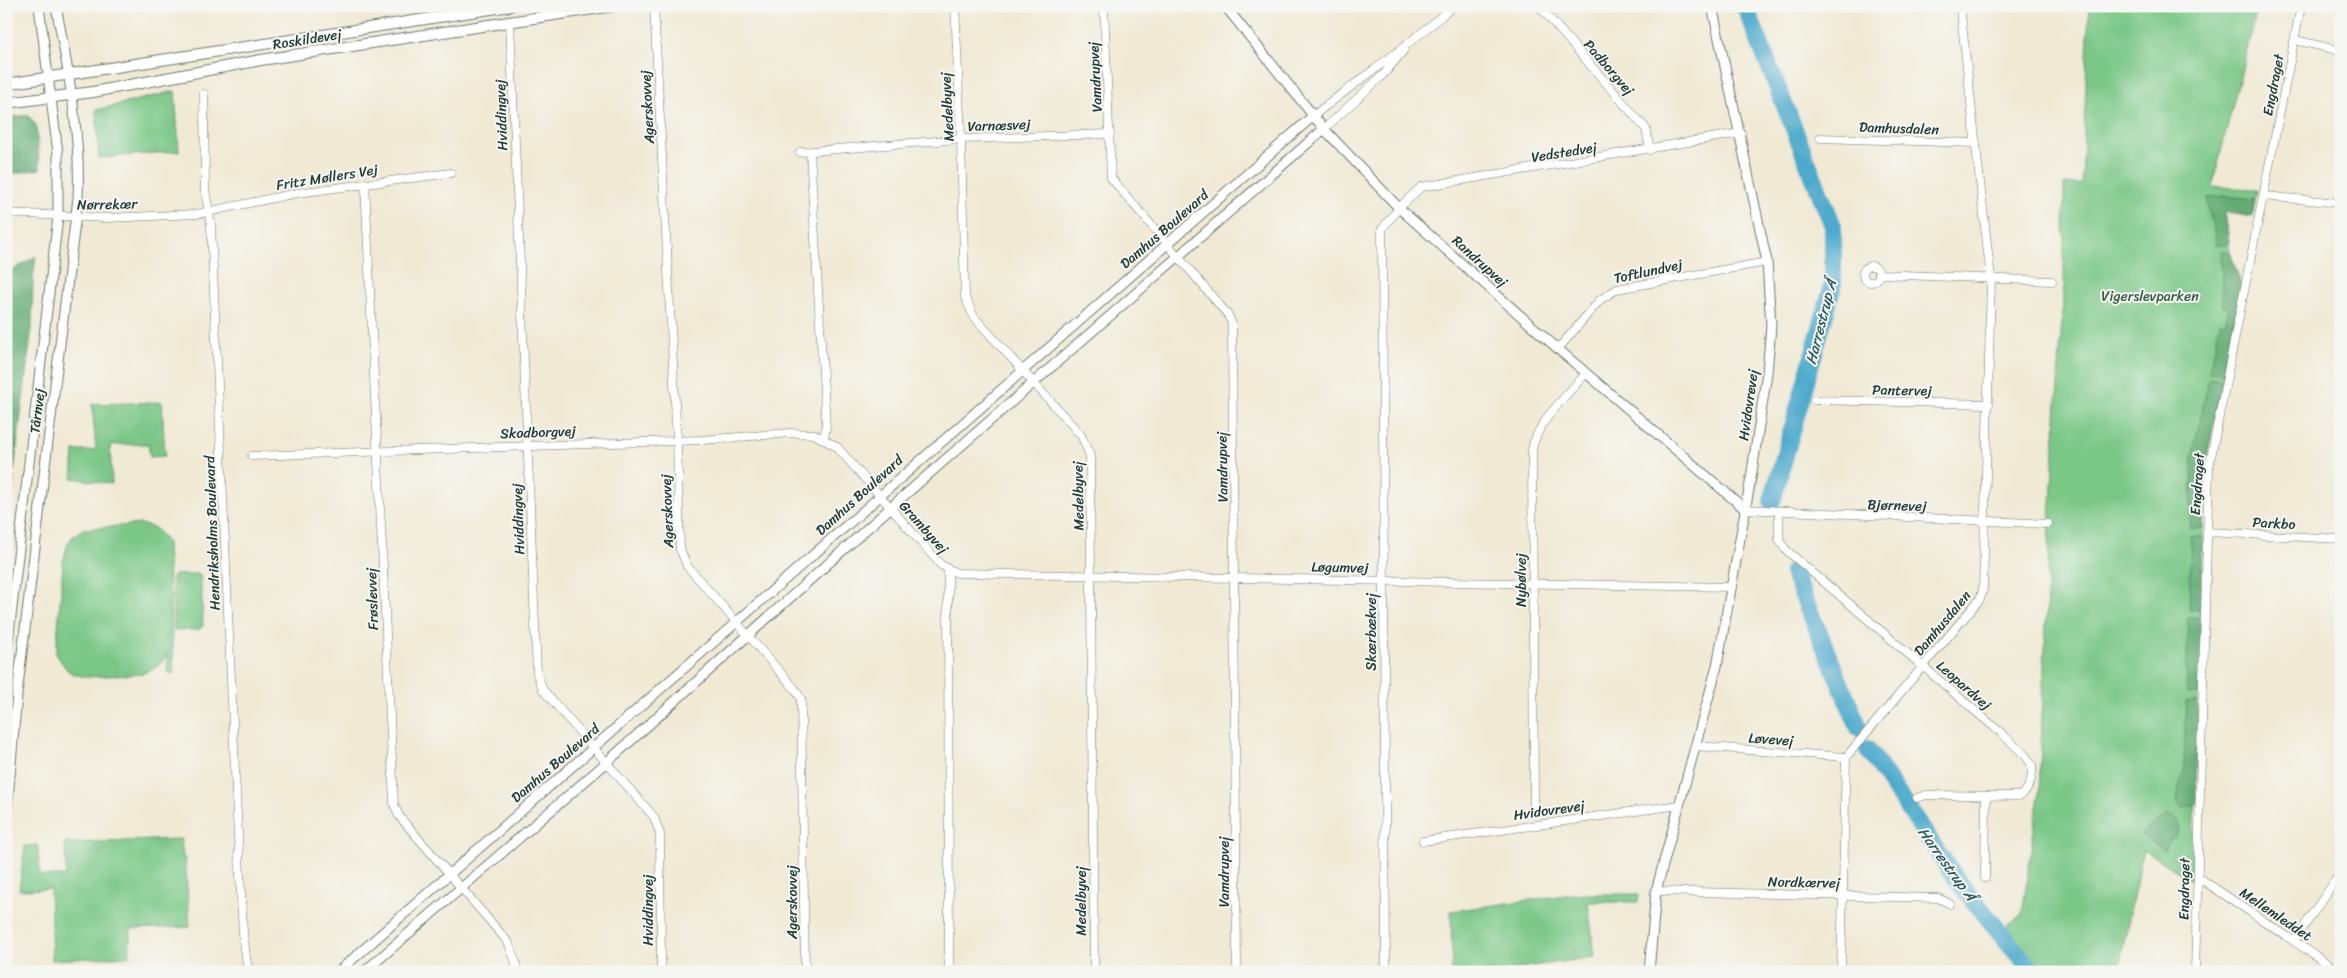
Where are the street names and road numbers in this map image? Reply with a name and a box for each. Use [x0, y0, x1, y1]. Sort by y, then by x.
street label: Roskildevej [271, 22, 344, 57]
street label: Padborgvej [1577, 34, 1641, 102]
street label: Vamdrupvej [1081, 40, 1110, 113]
street label: Engdraget [2255, 51, 2292, 118]
street label: Agerskovvej [633, 69, 662, 145]
street label: Medelbyvej [933, 71, 962, 142]
street label: Hviddingvej [488, 78, 515, 151]
street label: Varnæsvej [967, 112, 1031, 139]
street label: Damhusdalen [1859, 115, 1940, 142]
street label: Vedstedvej [1530, 135, 1599, 170]
street label: Fritz Møllers Vej [274, 157, 380, 198]
street label: Damhus Boulevard [1114, 182, 1216, 275]
street label: Nørrekær [77, 191, 139, 218]
street label: Randrupvej [1446, 229, 1514, 294]
street label: Toftlundvej [1611, 252, 1685, 291]
street label: Hvidovrevej [1731, 367, 1766, 442]
street label: Pantervej [1872, 377, 1933, 404]
street label: Tårnvej [22, 387, 53, 435]
street label: Skodborgvej [500, 419, 577, 446]
street label: Vamdrupvej [1209, 431, 1236, 502]
street label: Damhus Boulevard [810, 448, 910, 542]
street label: Engdraget [2183, 451, 2212, 516]
street label: Hendriksholms Boulevard [197, 454, 228, 611]
street label: Medelbyvej [1065, 460, 1092, 531]
street label: Agerskovvej [654, 473, 681, 549]
street label: Hviddingvej [505, 482, 532, 555]
street label: Bjørnevej [1867, 492, 1927, 519]
street label: Grambyvej [893, 495, 955, 560]
street label: Parkbo [2252, 510, 2296, 537]
street label: Nybølvej [1509, 553, 1534, 607]
street label: Løgumvej [1311, 555, 1369, 581]
street label: Frøslevvej [359, 566, 386, 631]
street label: Damhusdalen [1907, 584, 1978, 662]
street label: Skærbækvej [1359, 592, 1384, 671]
street label: Leopardvej [1930, 654, 1997, 717]
street label: Damhus Boulevard [505, 716, 607, 809]
street label: Løvevej [1748, 725, 1795, 754]
street label: Hvidovrevej [1512, 793, 1587, 828]
street label: Vamdrupvej [1212, 836, 1237, 907]
street label: Engdraget [2171, 856, 2198, 920]
street label: Agerskovvej [780, 865, 805, 940]
street label: Medelbyvej [1069, 865, 1094, 936]
street label: Nordkærvej [1768, 869, 1841, 896]
street label: Hviddingvej [636, 874, 661, 946]
street label: Mellemleddet [2234, 881, 2317, 948]

